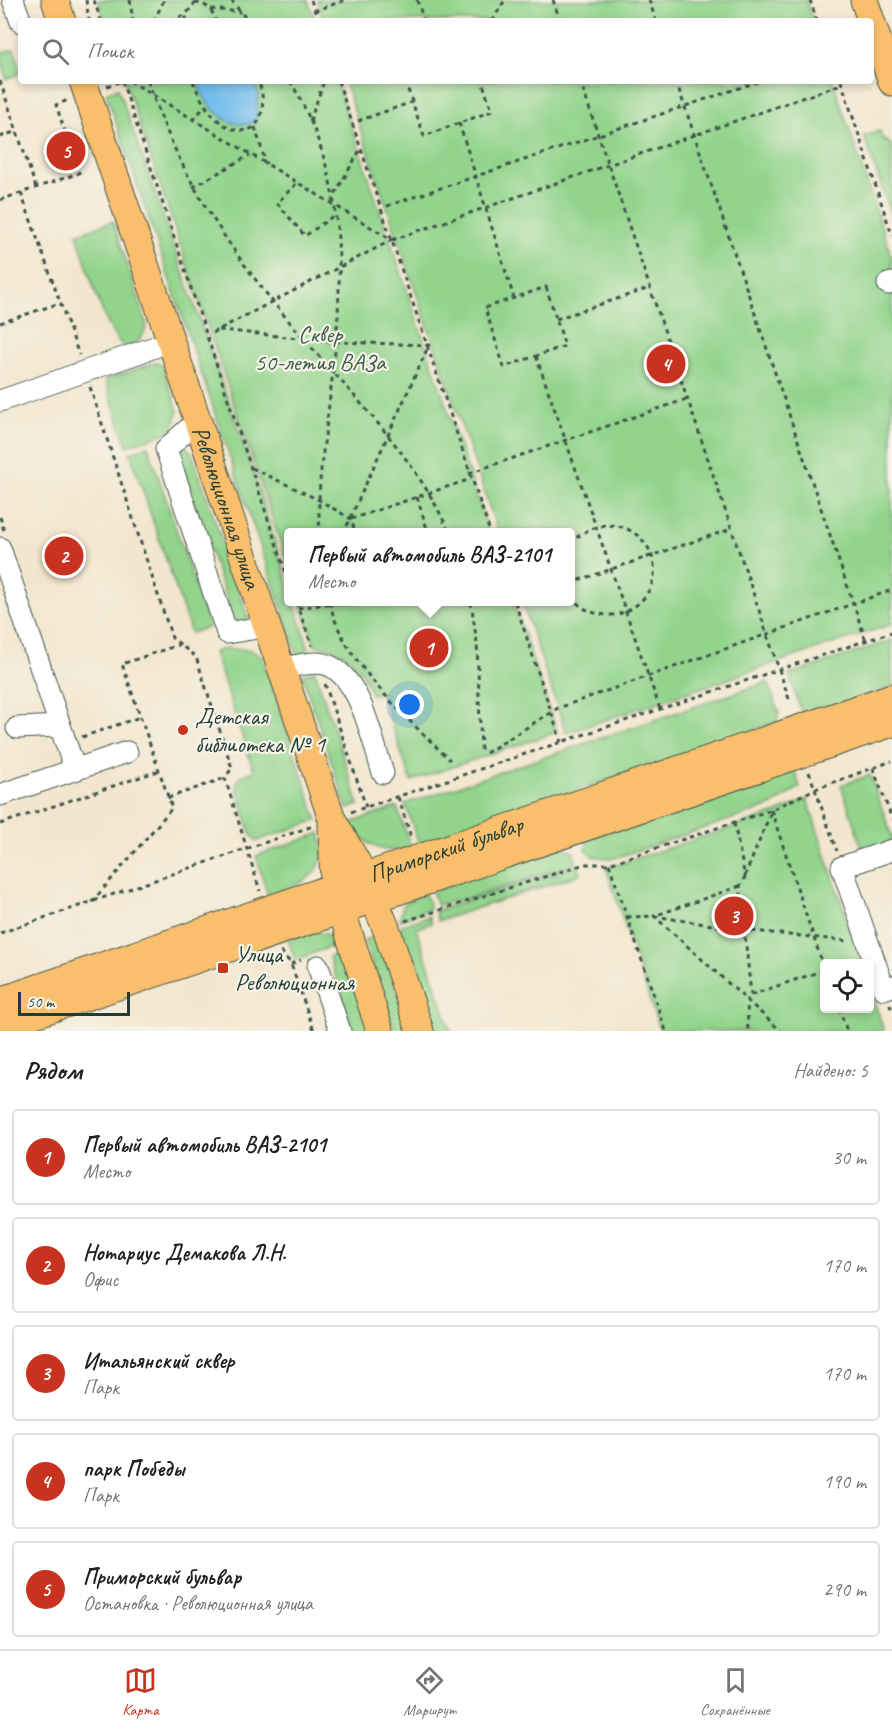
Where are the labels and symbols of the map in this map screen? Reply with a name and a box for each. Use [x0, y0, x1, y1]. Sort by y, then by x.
pin: 5 [46, 128, 86, 174]
park label: Сквер 50-летия ВАЗа [255, 319, 387, 377]
pin: 4 [646, 342, 686, 386]
street label: Революционная улица [185, 422, 269, 594]
pin: 2 [44, 534, 84, 578]
pin: 1 [410, 626, 448, 670]
your location [395, 690, 424, 719]
place label: Детская библиотека № 1 [195, 701, 326, 759]
marker: Детская библиотека № 1 [176, 723, 190, 737]
street label: Приморский бульвар [365, 808, 529, 889]
pin: 3 [714, 894, 754, 938]
place label: Улица Революционная [235, 939, 355, 997]
marker: Улица Революционная [216, 961, 230, 975]
scale bar [18, 989, 130, 1016]

